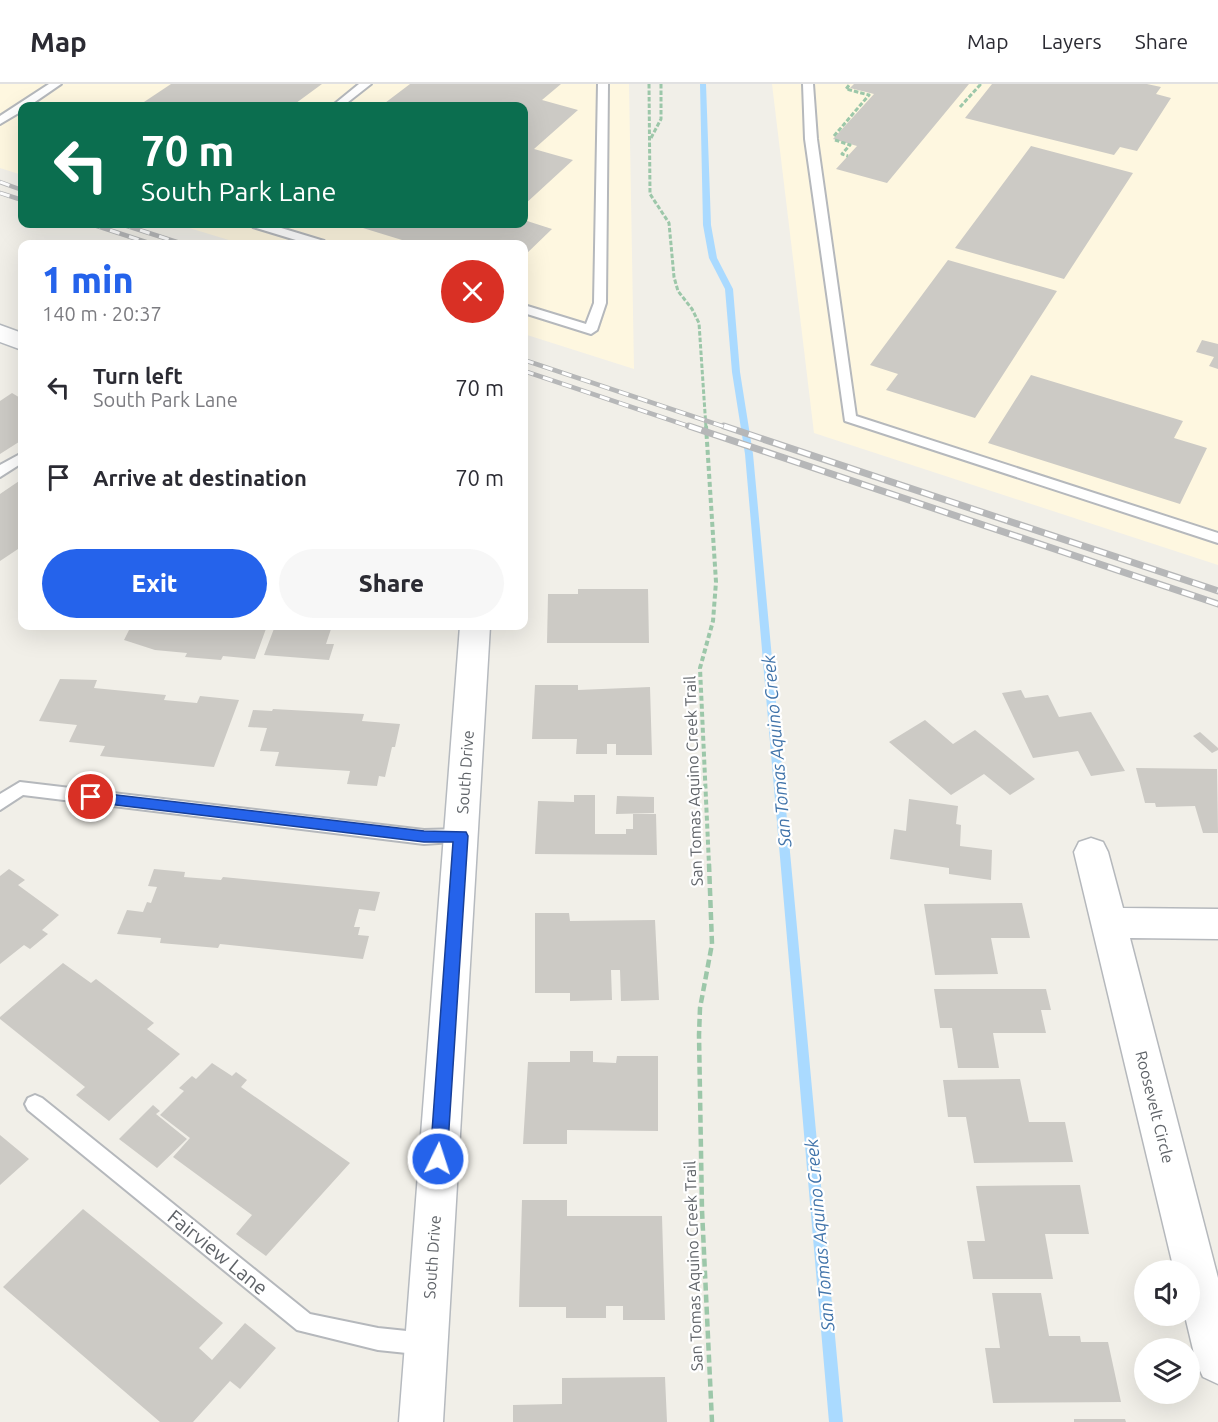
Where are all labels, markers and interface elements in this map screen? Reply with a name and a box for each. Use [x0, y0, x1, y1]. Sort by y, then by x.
text: Map [30, 26, 87, 57]
text: Map [967, 29, 1008, 53]
text: Layers [1041, 29, 1102, 53]
text: Share [1135, 29, 1188, 53]
icon: left [42, 126, 120, 204]
text: 70 m [141, 127, 235, 174]
text: South Park Lane [141, 176, 336, 206]
text: 1 min [42, 259, 134, 300]
button: close [441, 260, 504, 323]
text: 140 m · 20:37 [42, 302, 162, 325]
text: Turn left [93, 363, 183, 388]
icon: left [42, 371, 75, 404]
text: 70 m [455, 375, 504, 400]
text: South Park Lane [93, 388, 238, 411]
icon: arrive [42, 461, 75, 494]
text: Arrive at destination [93, 465, 307, 490]
text: 70 m [455, 465, 504, 490]
button: Exit [42, 549, 267, 618]
button: Share [279, 549, 504, 618]
water label: San Tomas Aquino Creek [758, 653, 794, 849]
street label: San Tomas Aquino Creek Trail [680, 676, 706, 886]
street label: South Drive [453, 730, 477, 814]
pin [65, 771, 116, 822]
icon: arrive [74, 780, 107, 813]
street label: Roosevelt Circle [1132, 1049, 1178, 1165]
position arrow [406, 1127, 470, 1191]
water label: San Tomas Aquino Creek [801, 1137, 837, 1333]
street label: San Tomas Aquino Creek Trail [680, 1161, 706, 1371]
street label: Fairview Lane [164, 1205, 272, 1299]
street label: South Drive [420, 1215, 444, 1299]
map controls [1134, 1260, 1200, 1404]
button: sound [1134, 1260, 1200, 1326]
button: layers [1134, 1338, 1200, 1404]

